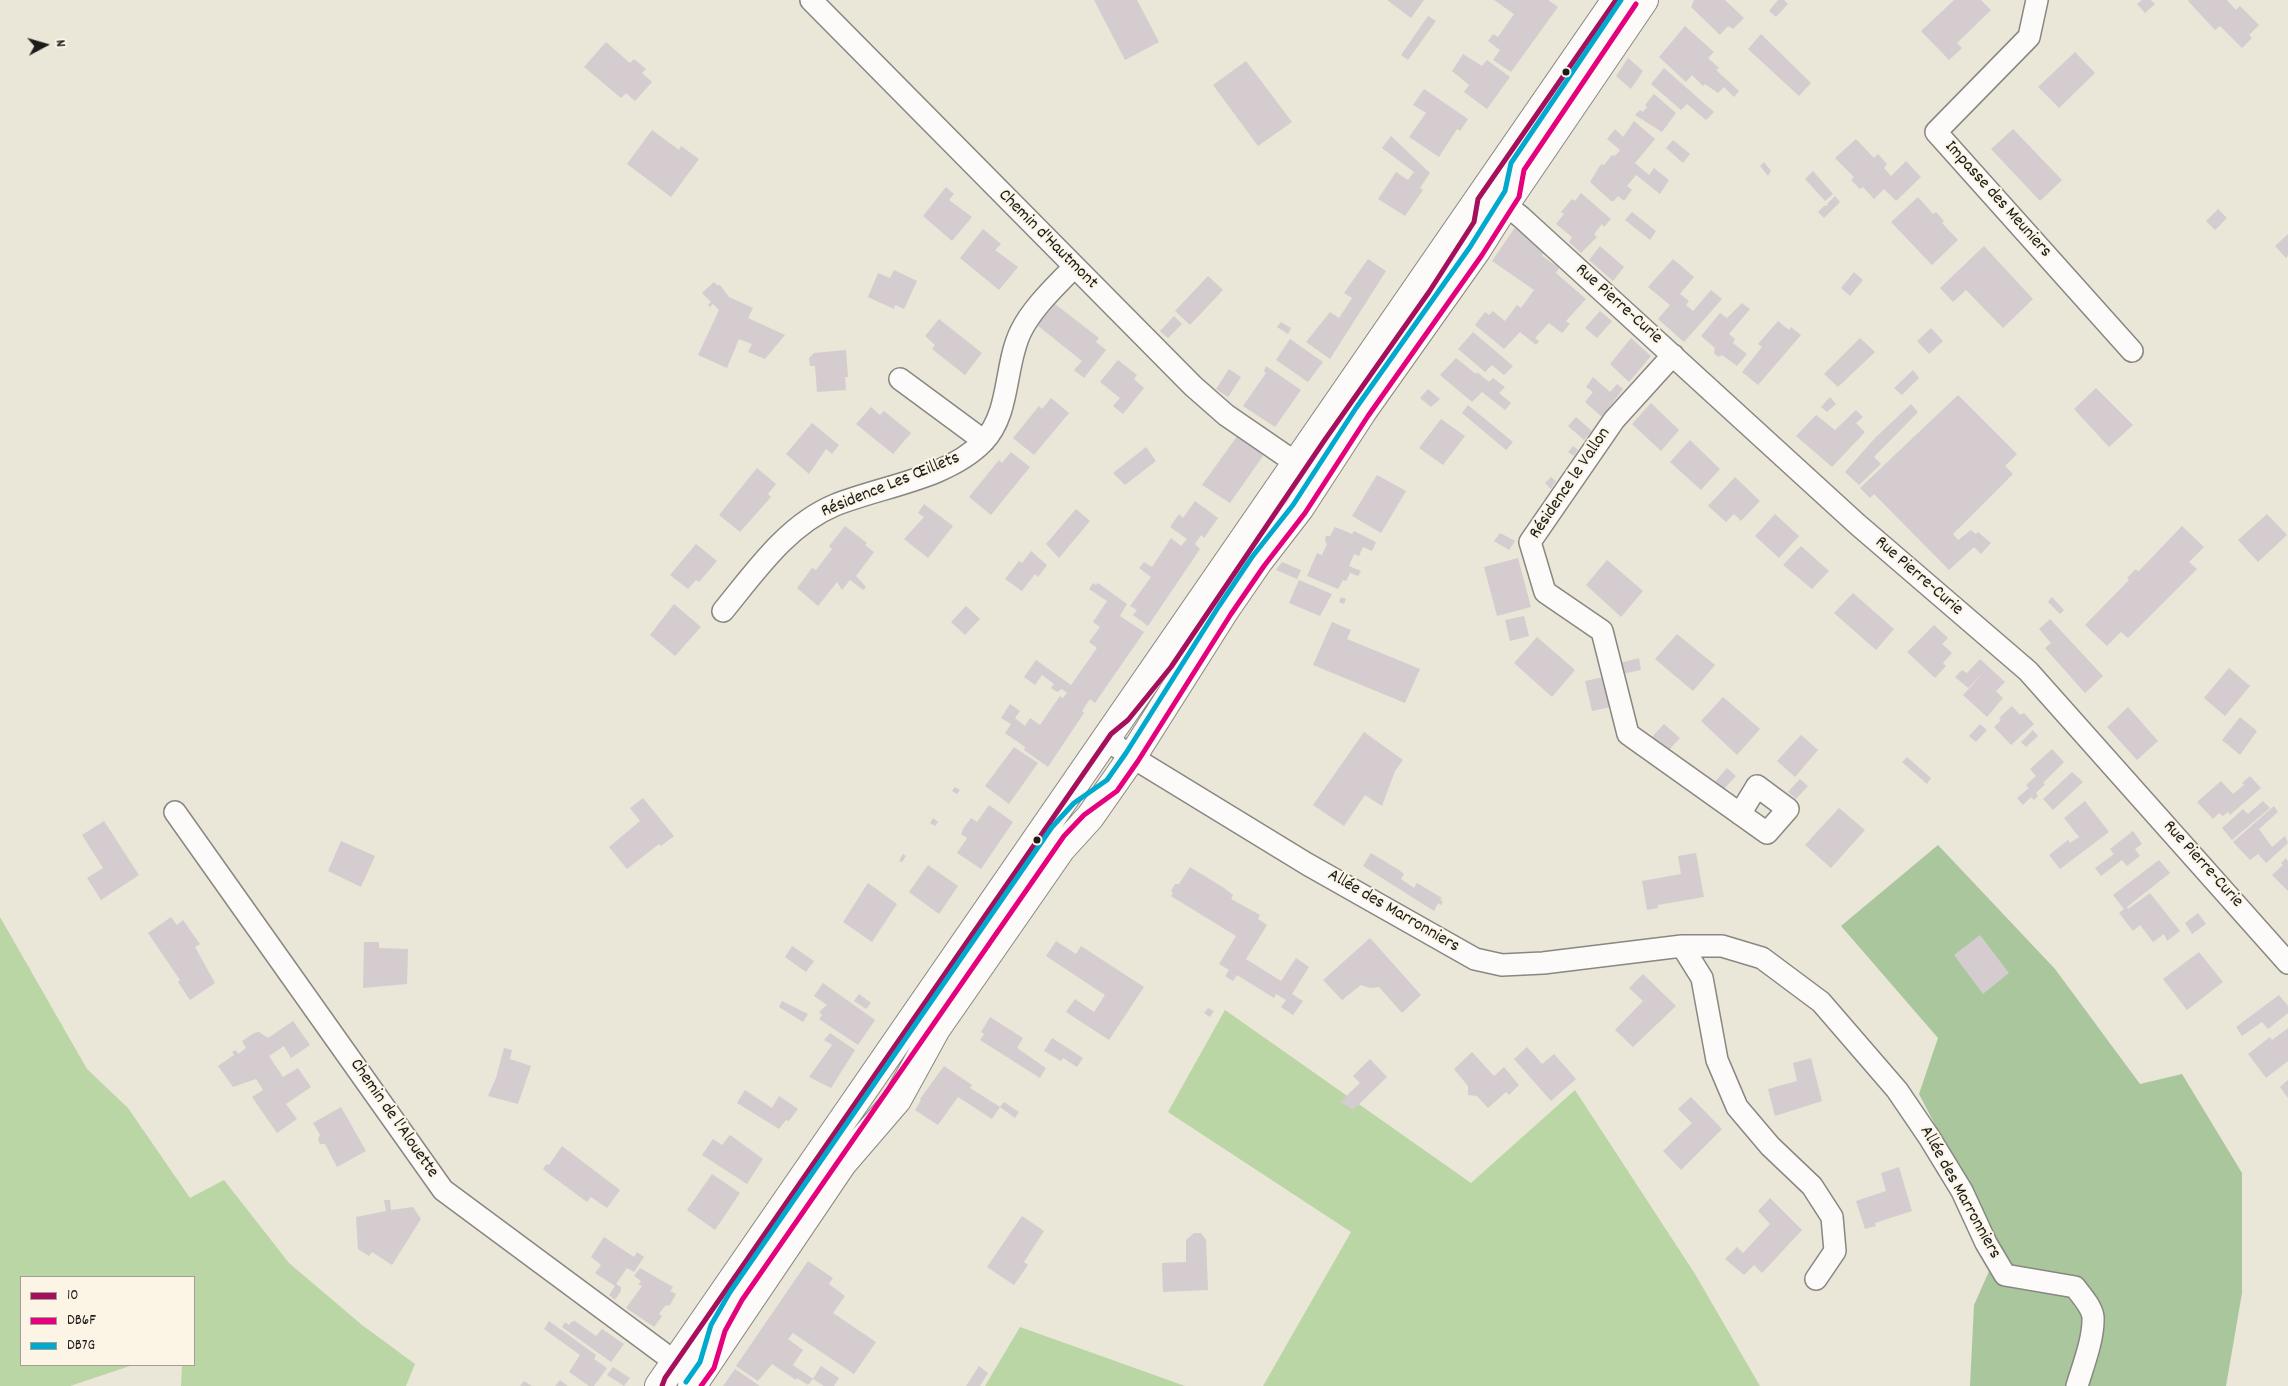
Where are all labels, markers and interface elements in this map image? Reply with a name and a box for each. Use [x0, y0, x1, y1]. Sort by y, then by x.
north arrow [20, 20, 70, 70]
text: N [50, 39, 70, 48]
unlabelled marker [1561, 67, 1571, 77]
street label: Impasse des Meuniers [1939, 137, 2055, 263]
street label: Chemin d'Hautmont [993, 186, 1101, 294]
street label: Rue Pierre-Curie [1570, 260, 1666, 350]
street label: Résidence le Vallon [1526, 424, 1616, 544]
street label: Résidence Les Œillets [818, 448, 964, 524]
street label: Rue Pierre-Curie [1869, 533, 1967, 621]
street label: Rue Pierre-Curie [2157, 817, 2247, 913]
unlabelled marker [1032, 835, 1042, 845]
street label: Allée des Marronniers [1323, 865, 1463, 959]
street label: Chemin de l'Alouette [344, 1055, 442, 1183]
street label: Allée des Marronniers [1914, 1123, 2004, 1263]
legend [20, 1276, 195, 1366]
text: 10 [67, 1285, 78, 1307]
text: DB6F [67, 1310, 96, 1332]
text: DB7G [67, 1335, 95, 1357]

